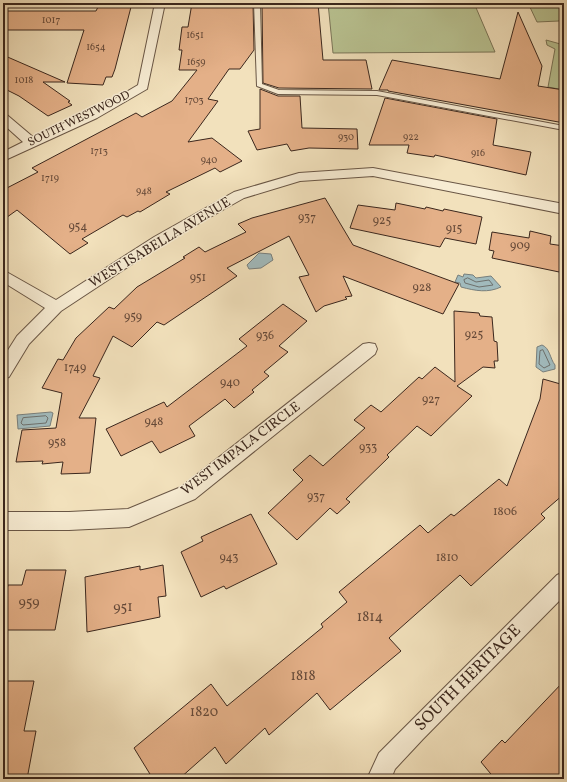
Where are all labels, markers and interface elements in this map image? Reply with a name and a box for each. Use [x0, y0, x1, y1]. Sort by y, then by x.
house number: 1017 [42, 13, 60, 27]
house number: 1651 [186, 28, 204, 42]
house number: 1654 [86, 40, 106, 54]
house number: 1659 [187, 55, 205, 69]
house number: 1018 [15, 73, 33, 87]
street label: SOUTH WESTWOOD [25, 87, 133, 151]
house number: 1703 [184, 93, 204, 107]
house number: 930 [338, 130, 354, 144]
house number: 922 [403, 130, 419, 144]
house number: 1713 [90, 144, 108, 158]
house number: 916 [471, 146, 485, 160]
house number: 940 [201, 153, 217, 167]
house number: 1719 [41, 171, 59, 185]
house number: 948 [136, 184, 152, 198]
street label: WEST ISABELLA AVENUE [86, 193, 234, 293]
house number: 937 [298, 210, 316, 226]
house number: 925 [373, 213, 391, 229]
house number: 954 [68, 219, 88, 235]
house number: 915 [446, 221, 463, 237]
house number: 909 [510, 238, 530, 254]
house number: 951 [190, 270, 206, 286]
house number: 928 [413, 280, 431, 296]
house number: 959 [124, 309, 142, 325]
house number: 925 [465, 327, 483, 343]
house number: 936 [256, 328, 274, 344]
house number: 1749 [64, 360, 86, 376]
house number: 940 [220, 375, 240, 391]
house number: 927 [422, 392, 440, 408]
street label: WEST IMPALA CIRCLE [177, 398, 305, 500]
house number: 948 [145, 414, 163, 430]
house number: 958 [48, 435, 66, 451]
house number: 933 [359, 440, 377, 456]
house number: 937 [307, 489, 325, 505]
house number: 1806 [493, 504, 517, 520]
house number: 943 [220, 550, 238, 566]
house number: 1810 [436, 550, 458, 566]
house number: 959 [19, 593, 39, 612]
house number: 951 [113, 598, 133, 617]
house number: 1814 [357, 608, 383, 627]
street label: SOUTH HERITAGE [410, 620, 526, 736]
house number: 1818 [290, 667, 316, 686]
house number: 1820 [190, 703, 218, 722]

